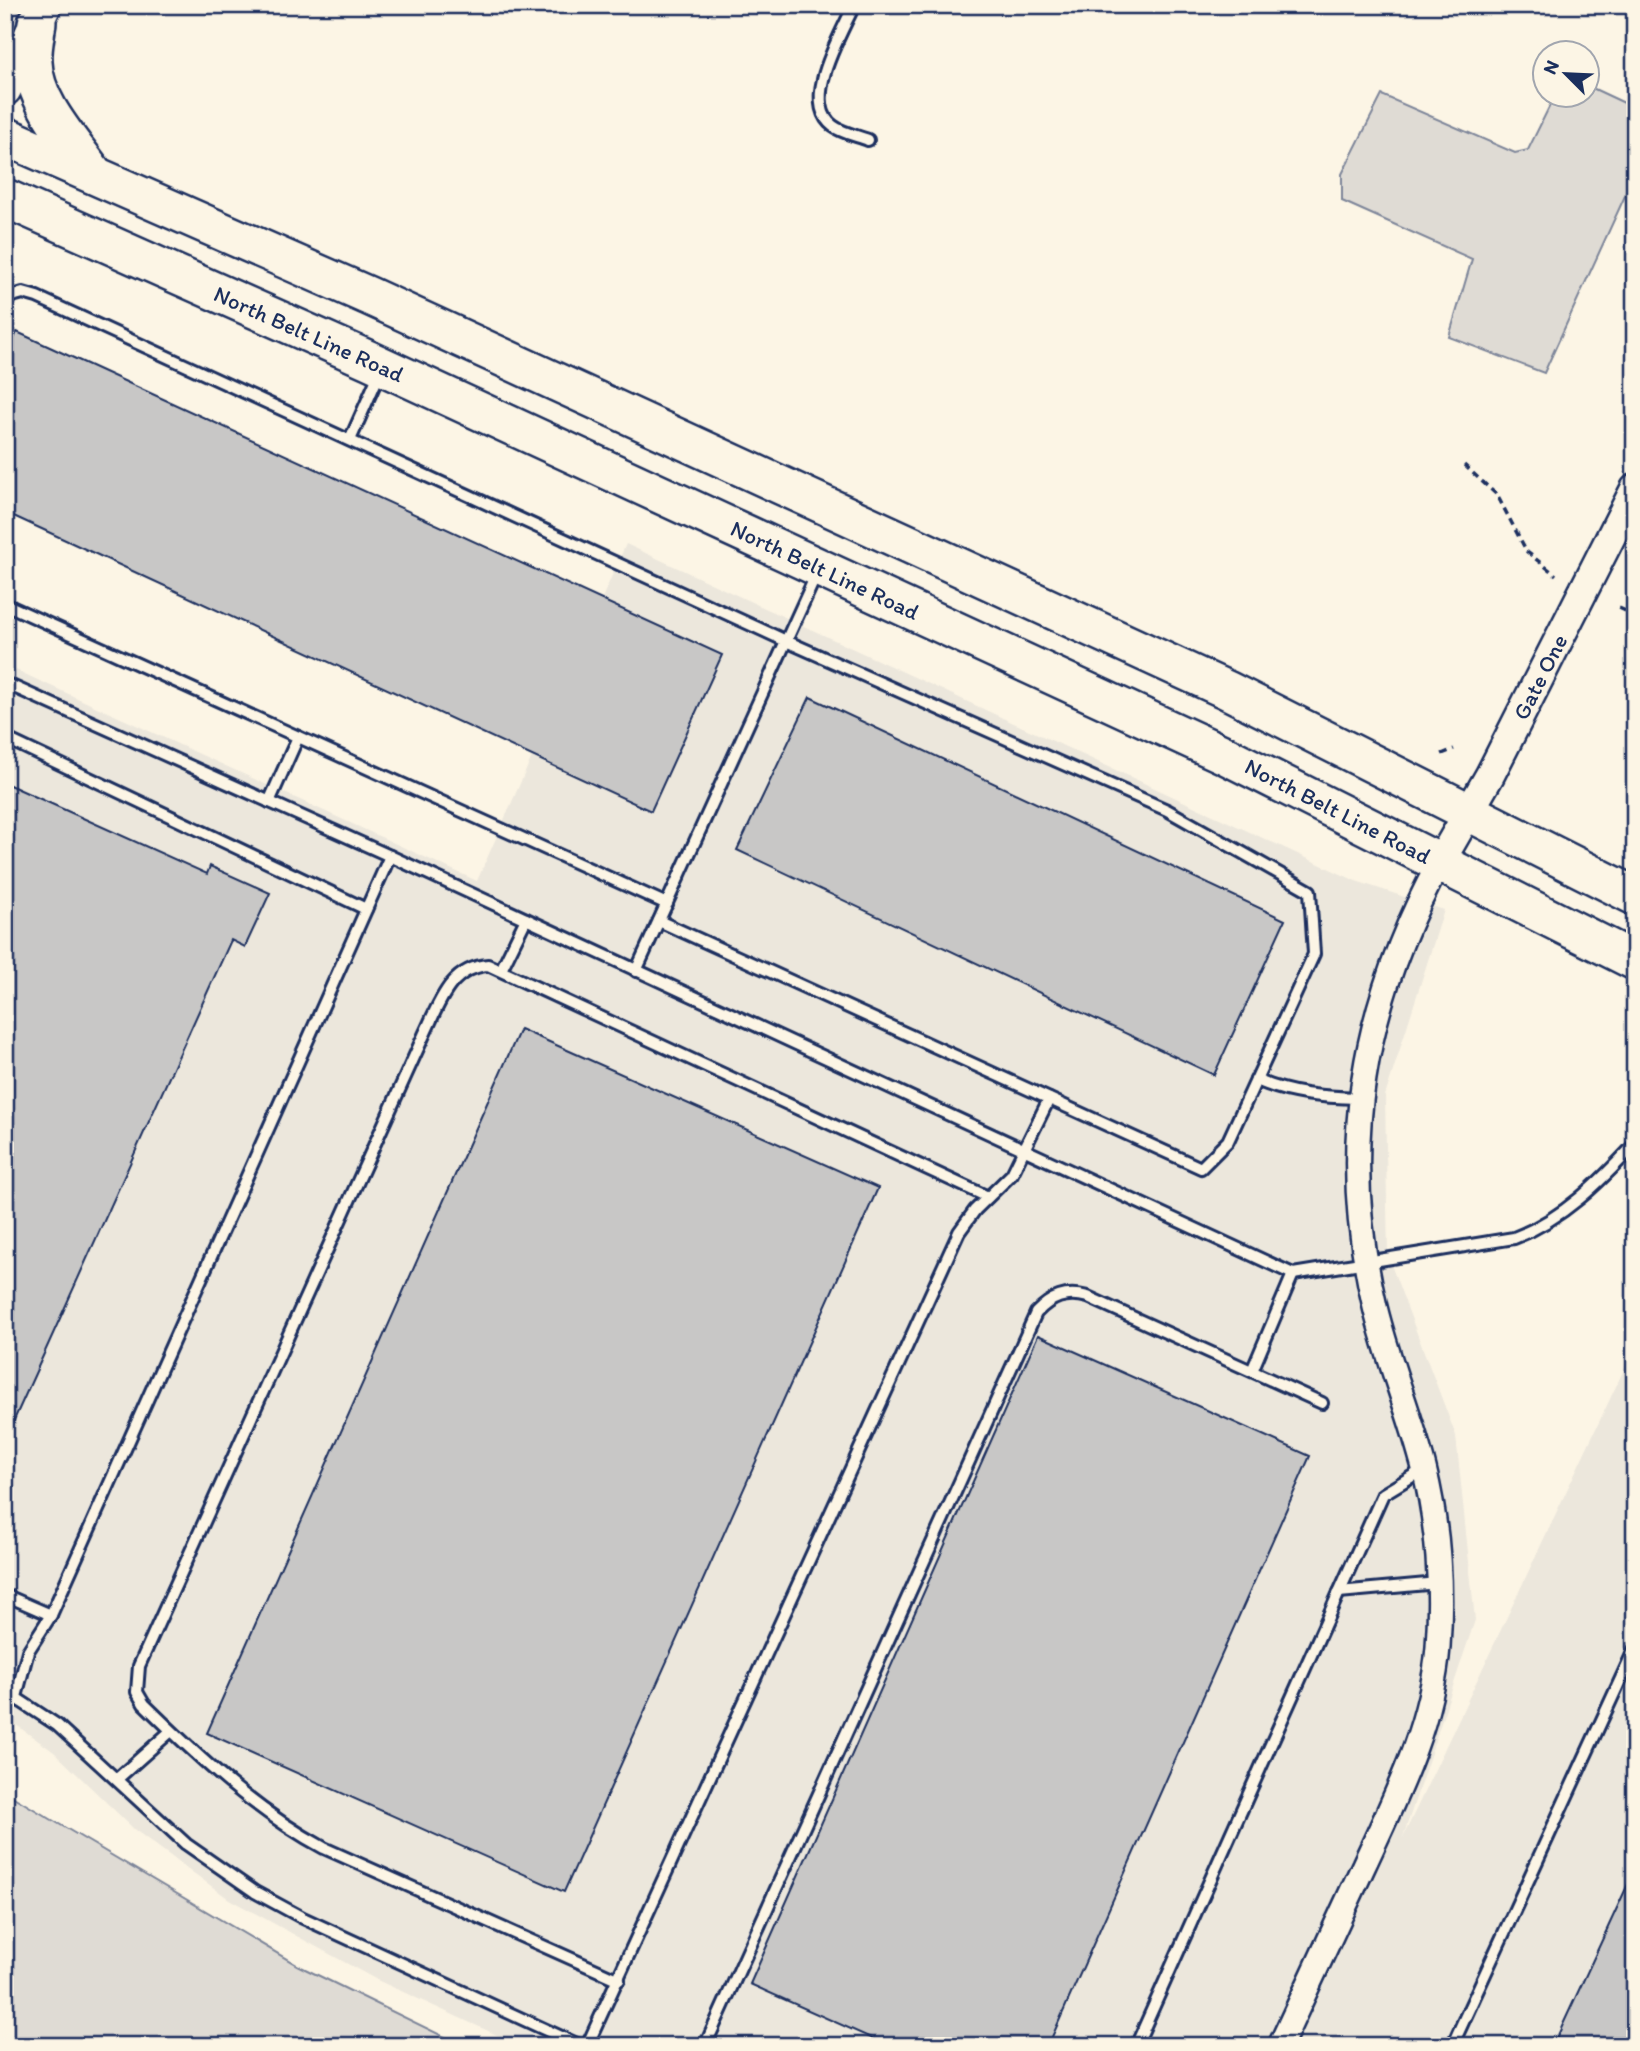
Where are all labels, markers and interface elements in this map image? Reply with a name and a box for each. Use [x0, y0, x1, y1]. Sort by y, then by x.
north arrow [1532, 38, 1602, 108]
text: N [1538, 57, 1564, 78]
street label: North Belt Line Road [210, 280, 409, 389]
street label: North Belt Line Road [726, 514, 924, 626]
street label: Gate One [1507, 629, 1573, 725]
street label: North Belt Line Road [1240, 752, 1436, 870]

